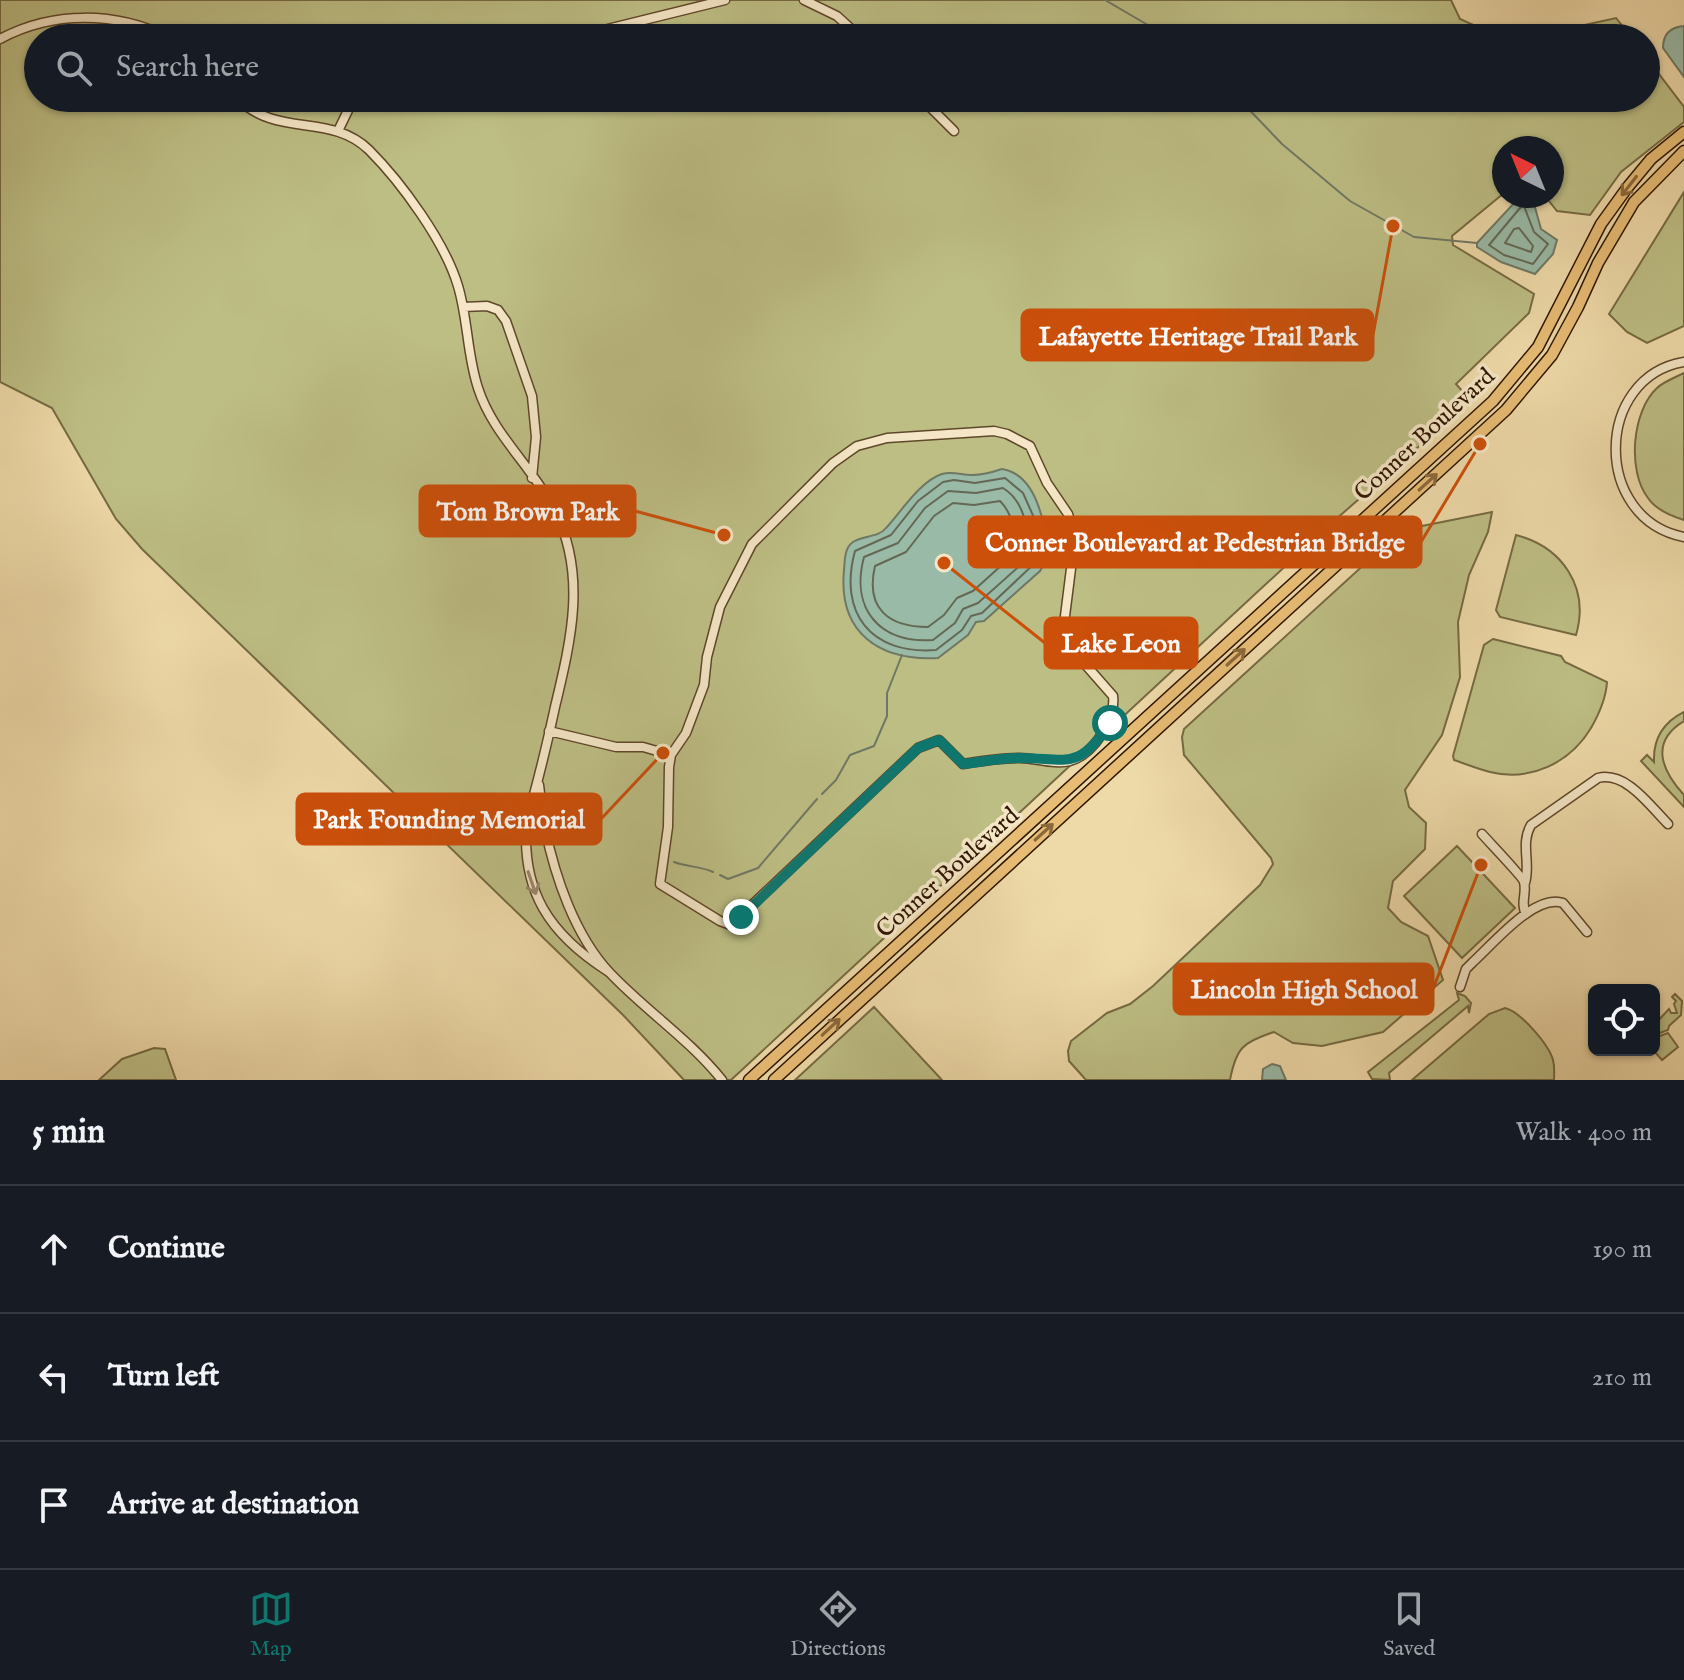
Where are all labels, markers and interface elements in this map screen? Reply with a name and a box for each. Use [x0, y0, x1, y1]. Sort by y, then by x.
search box [24, 24, 1660, 112]
icon: search [52, 46, 96, 90]
text: Search here [116, 49, 259, 87]
north arrow [1492, 136, 1564, 208]
one-way arrow [1620, 175, 1637, 196]
callout: Lafayette Heritage Trail Park [1022, 310, 1373, 360]
text: Lafayette Heritage Trail Park [1038, 321, 1359, 354]
street label: Conner Boulevard [1348, 362, 1502, 508]
one-way arrow [1417, 473, 1437, 491]
callout: Tom Brown Park [420, 486, 635, 536]
text: Tom Brown Park [436, 496, 621, 529]
callout: Conner Boulevard at Pedestrian Bridge [969, 517, 1421, 567]
text: Conner Boulevard at Pedestrian Bridge [985, 527, 1405, 560]
callout: Lake Leon [1045, 618, 1197, 668]
text: Lake Leon [1061, 628, 1181, 661]
one-way arrow [1225, 648, 1245, 666]
route start [1092, 705, 1128, 741]
callout: Park Founding Memorial [297, 794, 601, 844]
street label: Conner Boulevard [870, 801, 1026, 945]
text: Park Founding Memorial [313, 804, 586, 837]
one-way arrow [1033, 824, 1053, 842]
one-way arrow [526, 870, 541, 895]
route end [723, 899, 759, 935]
callout: Lincoln High School [1174, 964, 1433, 1014]
text: Lincoln High School [1190, 974, 1418, 1007]
map controls [1588, 984, 1660, 1056]
button: locate [1588, 984, 1660, 1056]
one-way arrow [821, 1019, 841, 1037]
text: 5 min [32, 1111, 105, 1154]
text: Walk · 400 m [1515, 1116, 1652, 1149]
icon: ahead [32, 1227, 76, 1271]
text: Continue [108, 1230, 225, 1268]
text: 190 m [1592, 1233, 1652, 1266]
icon: left [32, 1355, 76, 1399]
text: Turn left [108, 1358, 219, 1396]
text: 210 m [1592, 1361, 1652, 1394]
icon: arrive [32, 1483, 76, 1527]
text: Arrive at destination [108, 1486, 359, 1524]
tab: Map [249, 1587, 293, 1663]
tab: Directions [790, 1587, 886, 1663]
tab: Saved [1383, 1587, 1435, 1663]

